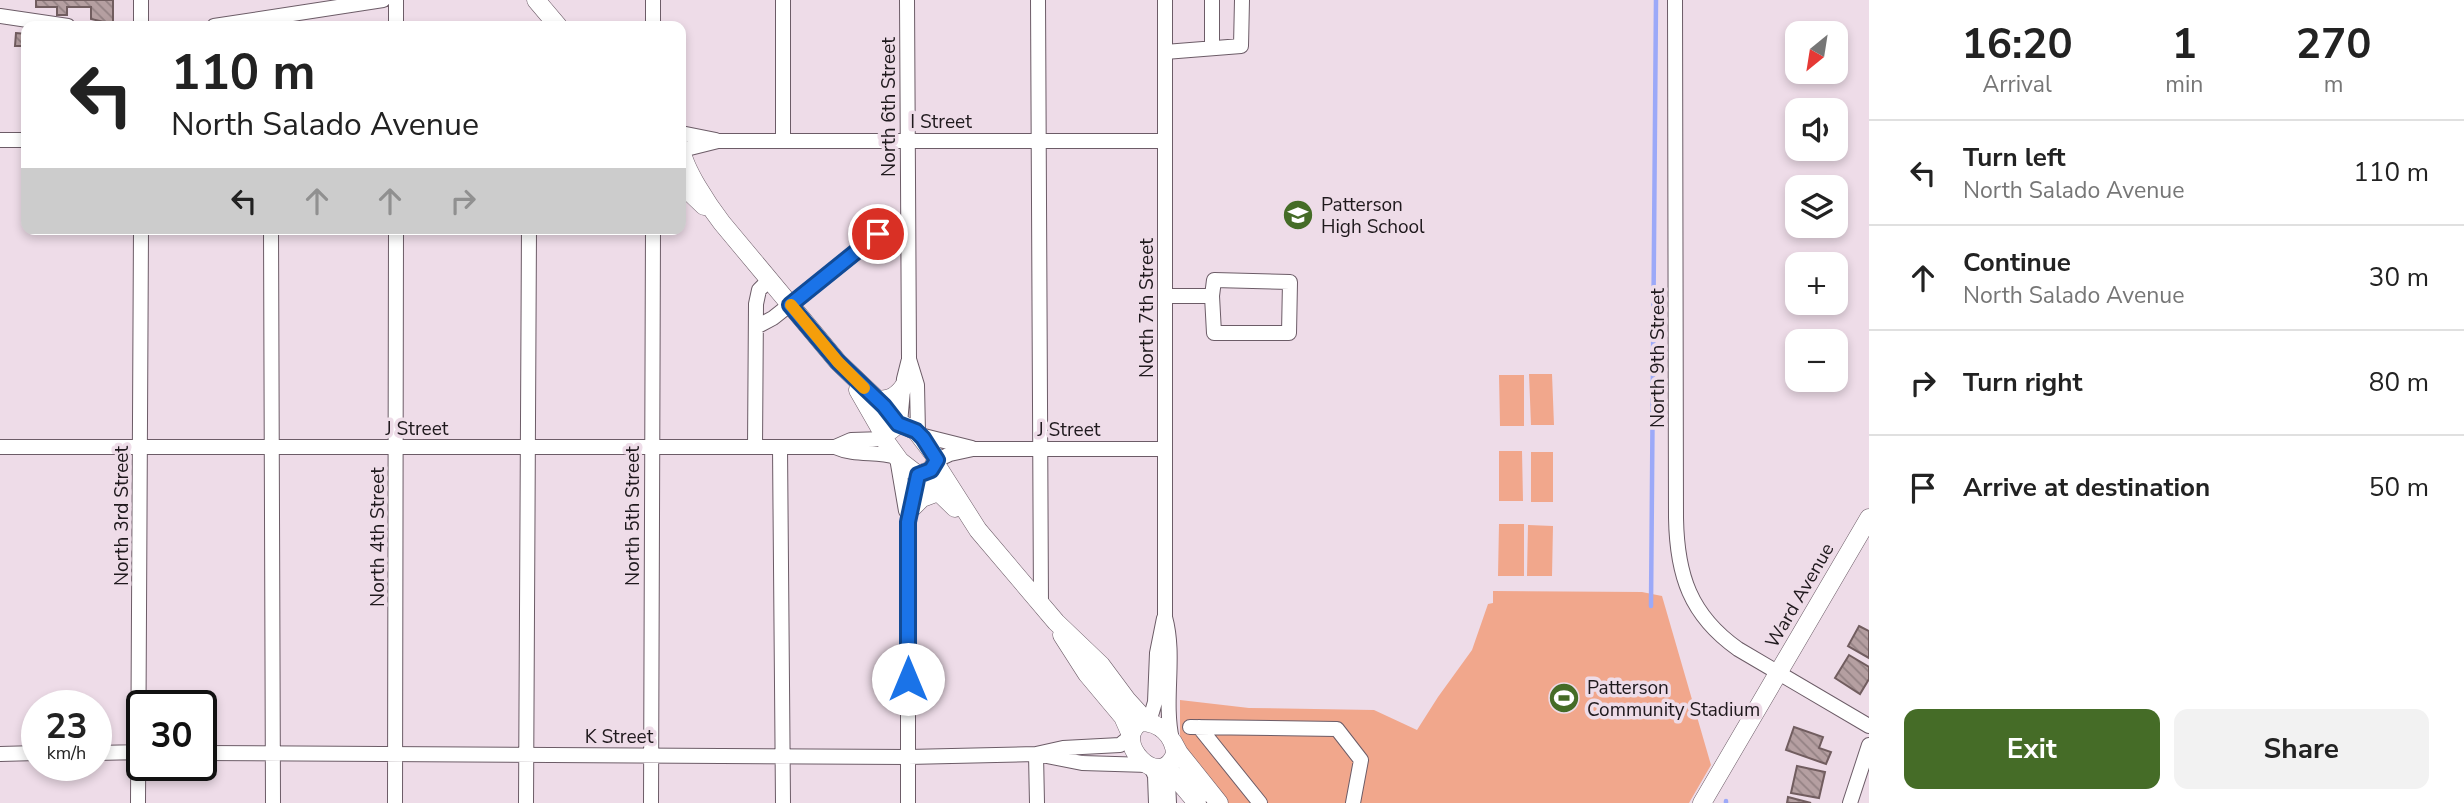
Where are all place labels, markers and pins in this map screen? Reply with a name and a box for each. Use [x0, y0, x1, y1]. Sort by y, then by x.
place label: Patterson High School [1321, 192, 1425, 240]
school or university icon: Patterson High School [1281, 198, 1315, 232]
pin [848, 204, 908, 264]
place label: Patterson Community Stadium [1587, 675, 1760, 723]
sports icon: Patterson Community Stadium [1547, 681, 1581, 715]

